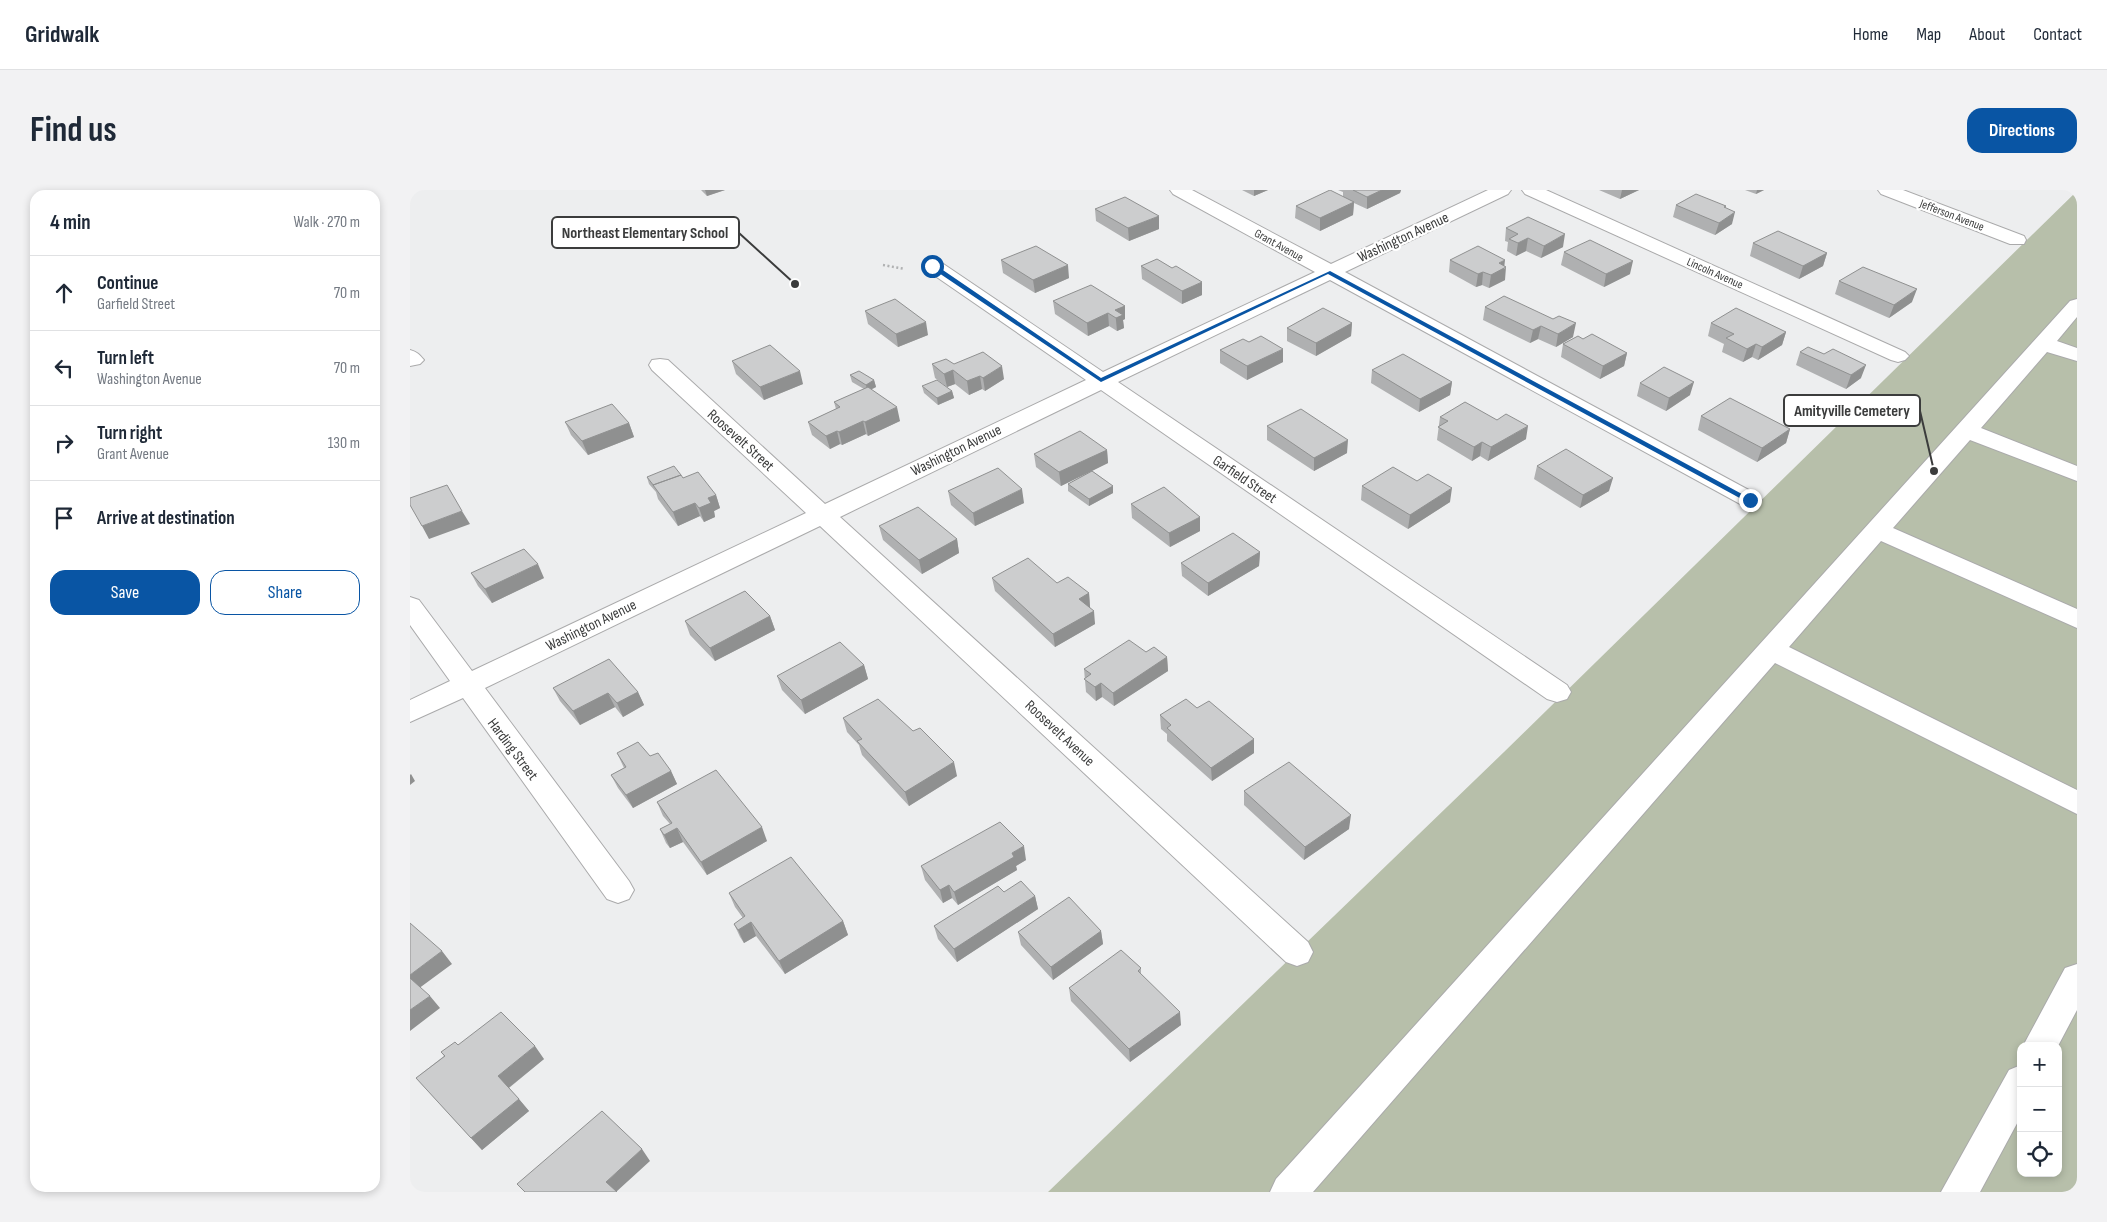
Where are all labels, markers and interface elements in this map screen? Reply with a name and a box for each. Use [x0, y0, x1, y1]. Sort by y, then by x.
text: Gridwalk [25, 20, 99, 49]
text: Home [1853, 24, 1888, 45]
text: Map [1916, 24, 1941, 45]
text: About [1969, 24, 2005, 45]
text: Contact [2033, 24, 2082, 45]
button: Directions [1967, 108, 2077, 153]
text: Find us [30, 109, 117, 152]
street label: Jefferson Avenue [1917, 196, 1986, 235]
street label: Washington Avenue [1355, 208, 1452, 267]
text: 4 min [50, 210, 91, 235]
text: Walk · 270 m [294, 213, 360, 232]
callout: Northeast Elementary School [552, 217, 739, 248]
text: Northeast Elementary School [562, 224, 728, 243]
street label: Grant Avenue [1251, 226, 1306, 265]
street label: Lincoln Avenue [1684, 254, 1745, 293]
route start [921, 255, 944, 278]
text: Continue [97, 272, 158, 295]
icon: ahead [50, 279, 78, 307]
text: 70 m [334, 284, 360, 303]
text: Garfield Street [97, 295, 175, 314]
text: Turn left [97, 347, 154, 370]
icon: left [50, 354, 78, 382]
text: 70 m [334, 359, 360, 378]
text: Washington Avenue [97, 370, 202, 389]
callout: Amityville Cemetery [1784, 395, 1920, 426]
text: Amityville Cemetery [1793, 402, 1910, 421]
street label: Roosevelt Street [703, 405, 778, 476]
street label: Washington Avenue [908, 420, 1005, 481]
text: Turn right [97, 422, 162, 445]
icon: right [50, 429, 78, 457]
text: 130 m [328, 434, 360, 453]
text: Grant Avenue [97, 445, 169, 464]
street label: Garfield Street [1209, 451, 1281, 508]
route end [1739, 489, 1762, 512]
icon: arrive [50, 504, 78, 532]
text: Arrive at destination [97, 507, 235, 530]
button: Save [50, 570, 200, 615]
button: Share [210, 570, 360, 615]
street label: Washington Avenue [543, 595, 640, 656]
street label: Roosevelt Avenue [1021, 696, 1099, 771]
street label: Harding Street [483, 714, 542, 784]
map controls [2017, 1042, 2062, 1177]
button: + [2017, 1042, 2062, 1087]
button: − [2017, 1087, 2062, 1132]
button: locate [2017, 1132, 2062, 1177]

